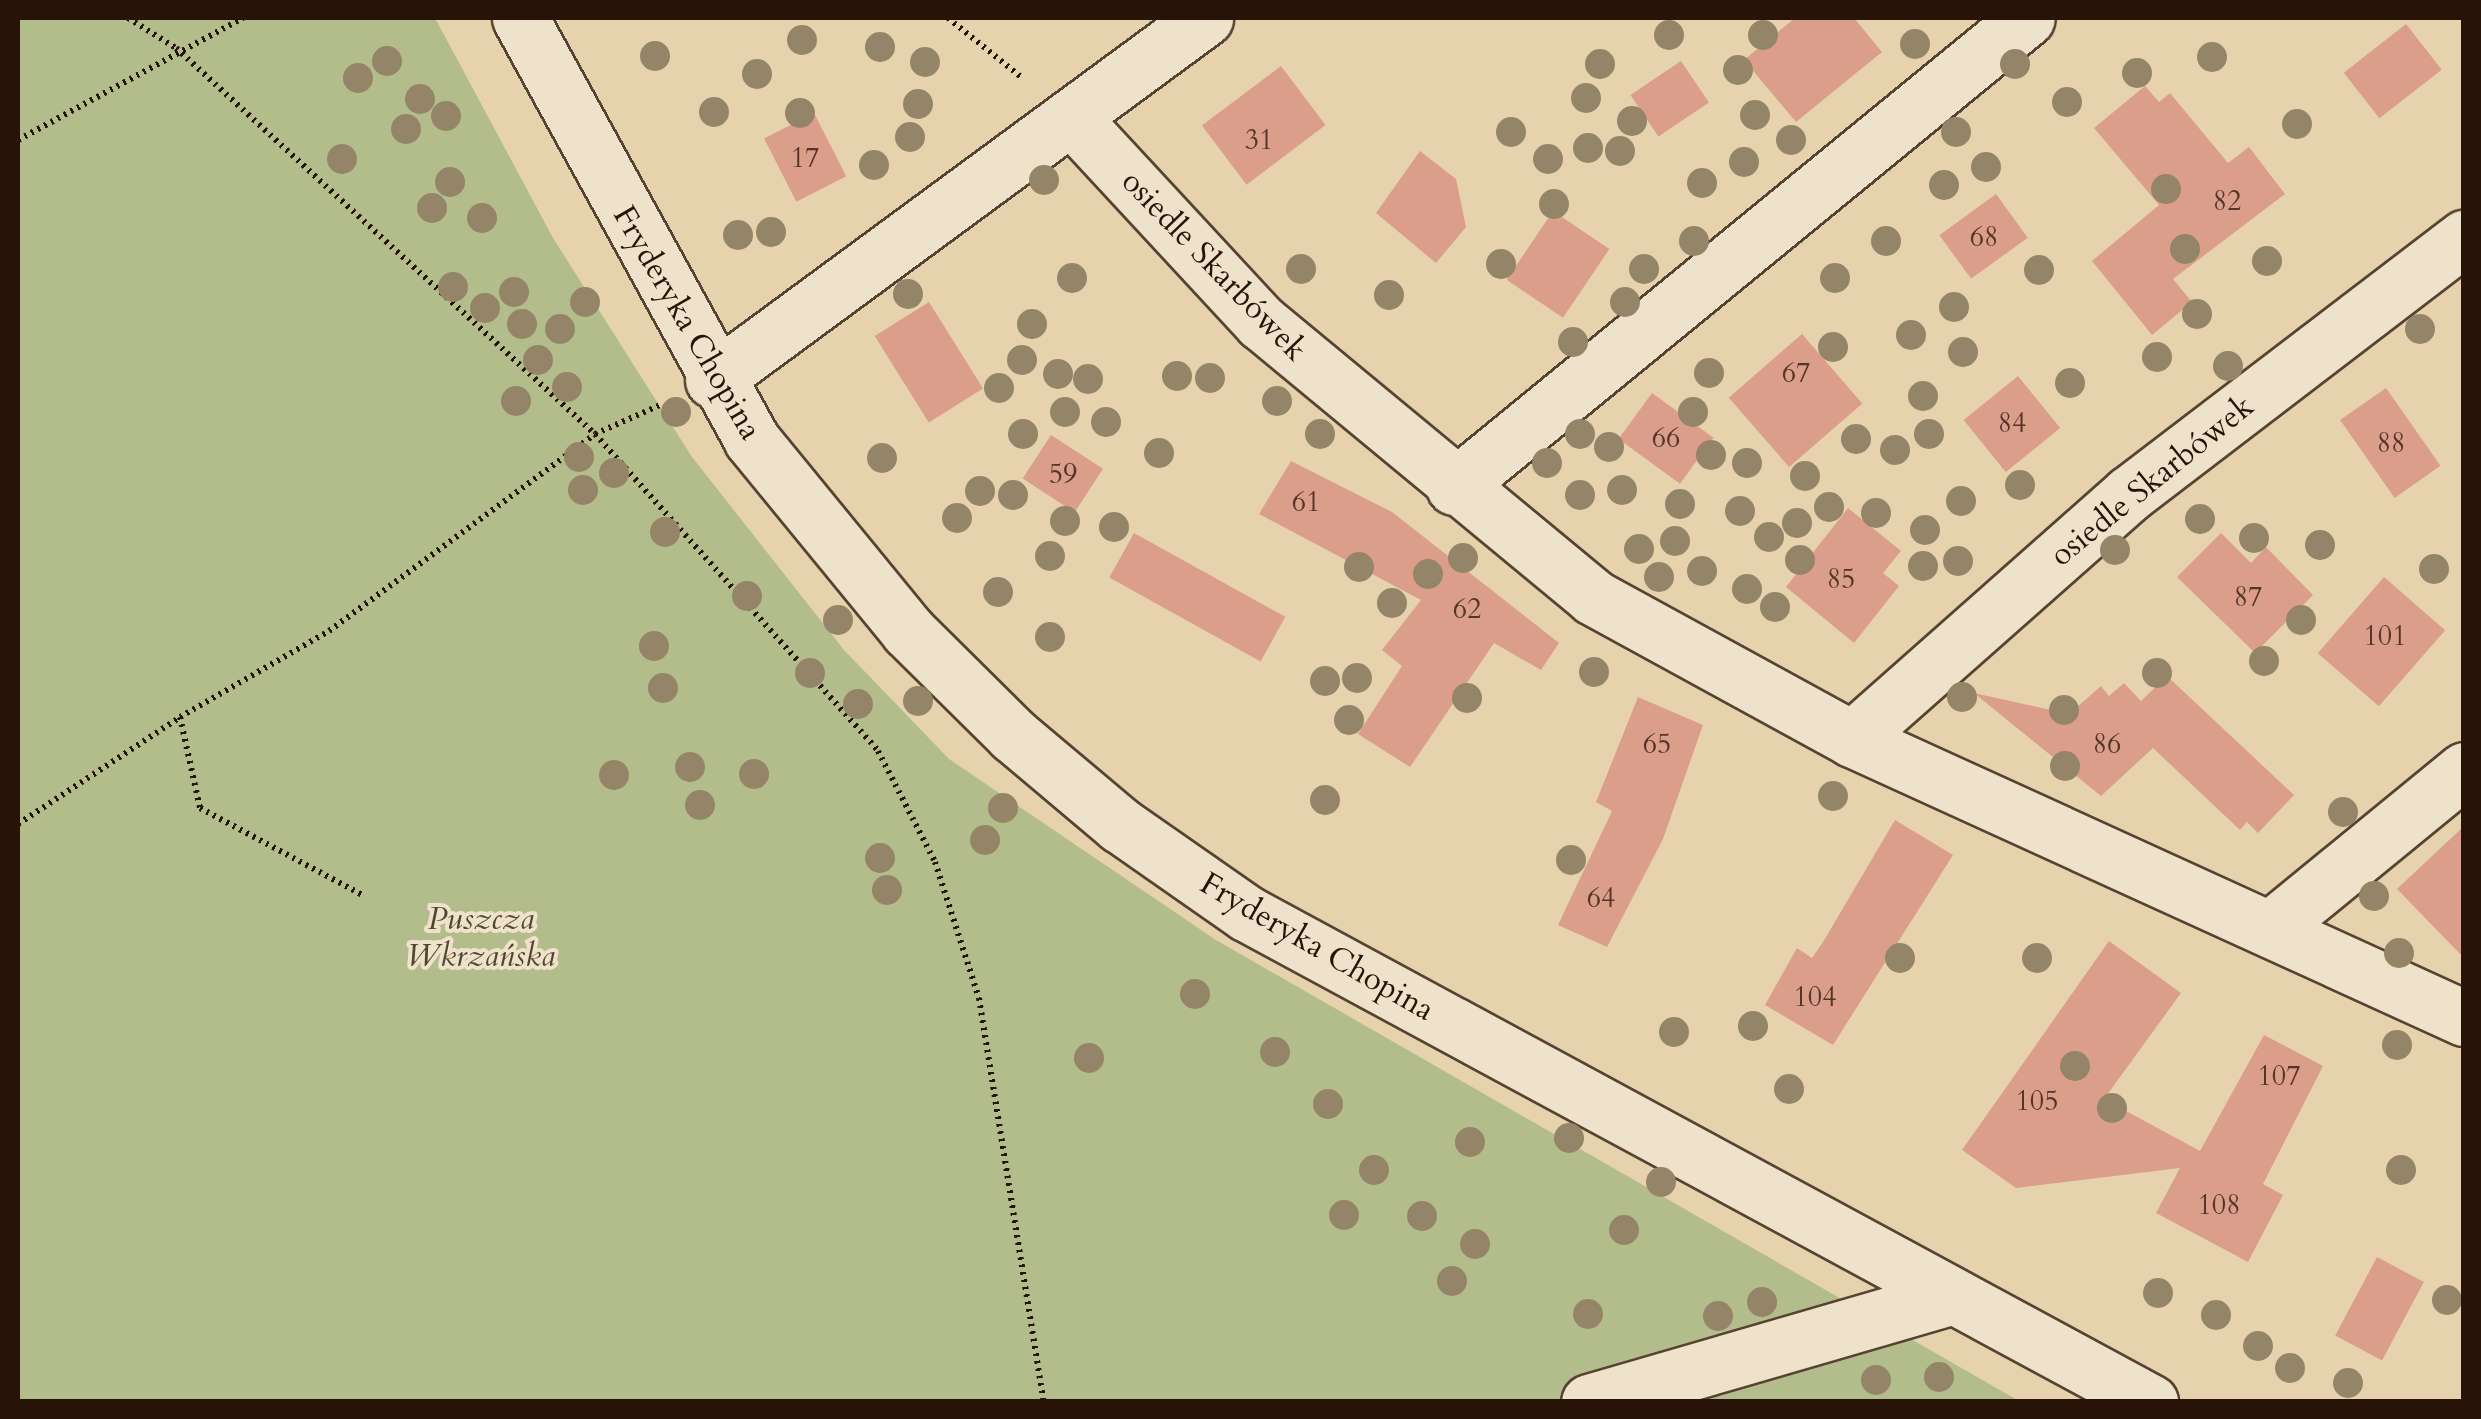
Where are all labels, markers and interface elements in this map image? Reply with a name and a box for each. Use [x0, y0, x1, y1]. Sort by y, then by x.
house number: 31 [1245, 123, 1273, 157]
house number: 17 [791, 141, 819, 175]
street label: osiedle Skarbówek [1113, 163, 1315, 369]
house number: 82 [2213, 184, 2241, 218]
street label: Fryderyka Chopina [604, 199, 770, 447]
house number: 68 [1970, 220, 1998, 254]
house number: 67 [1782, 356, 1810, 390]
street label: osiedle Skarbówek [2043, 387, 2261, 575]
house number: 84 [1998, 406, 2026, 440]
house number: 66 [1652, 421, 1680, 455]
house number: 88 [2377, 426, 2405, 460]
house number: 59 [1049, 457, 1077, 491]
house number: 61 [1292, 485, 1320, 519]
house number: 85 [1827, 562, 1855, 596]
house number: 87 [2234, 580, 2262, 614]
house number: 62 [1453, 592, 1481, 626]
house number: 101 [2363, 619, 2407, 653]
house number: 65 [1643, 727, 1671, 761]
house number: 86 [2093, 727, 2121, 761]
street label: Fryderyka Chopina [1193, 864, 1441, 1030]
house number: 64 [1587, 881, 1615, 915]
park label: Puszcza Wkrzańska [407, 901, 555, 976]
house number: 104 [1793, 980, 1837, 1014]
house number: 107 [2257, 1059, 2301, 1093]
house number: 105 [2015, 1084, 2059, 1118]
house number: 108 [2197, 1188, 2241, 1222]

